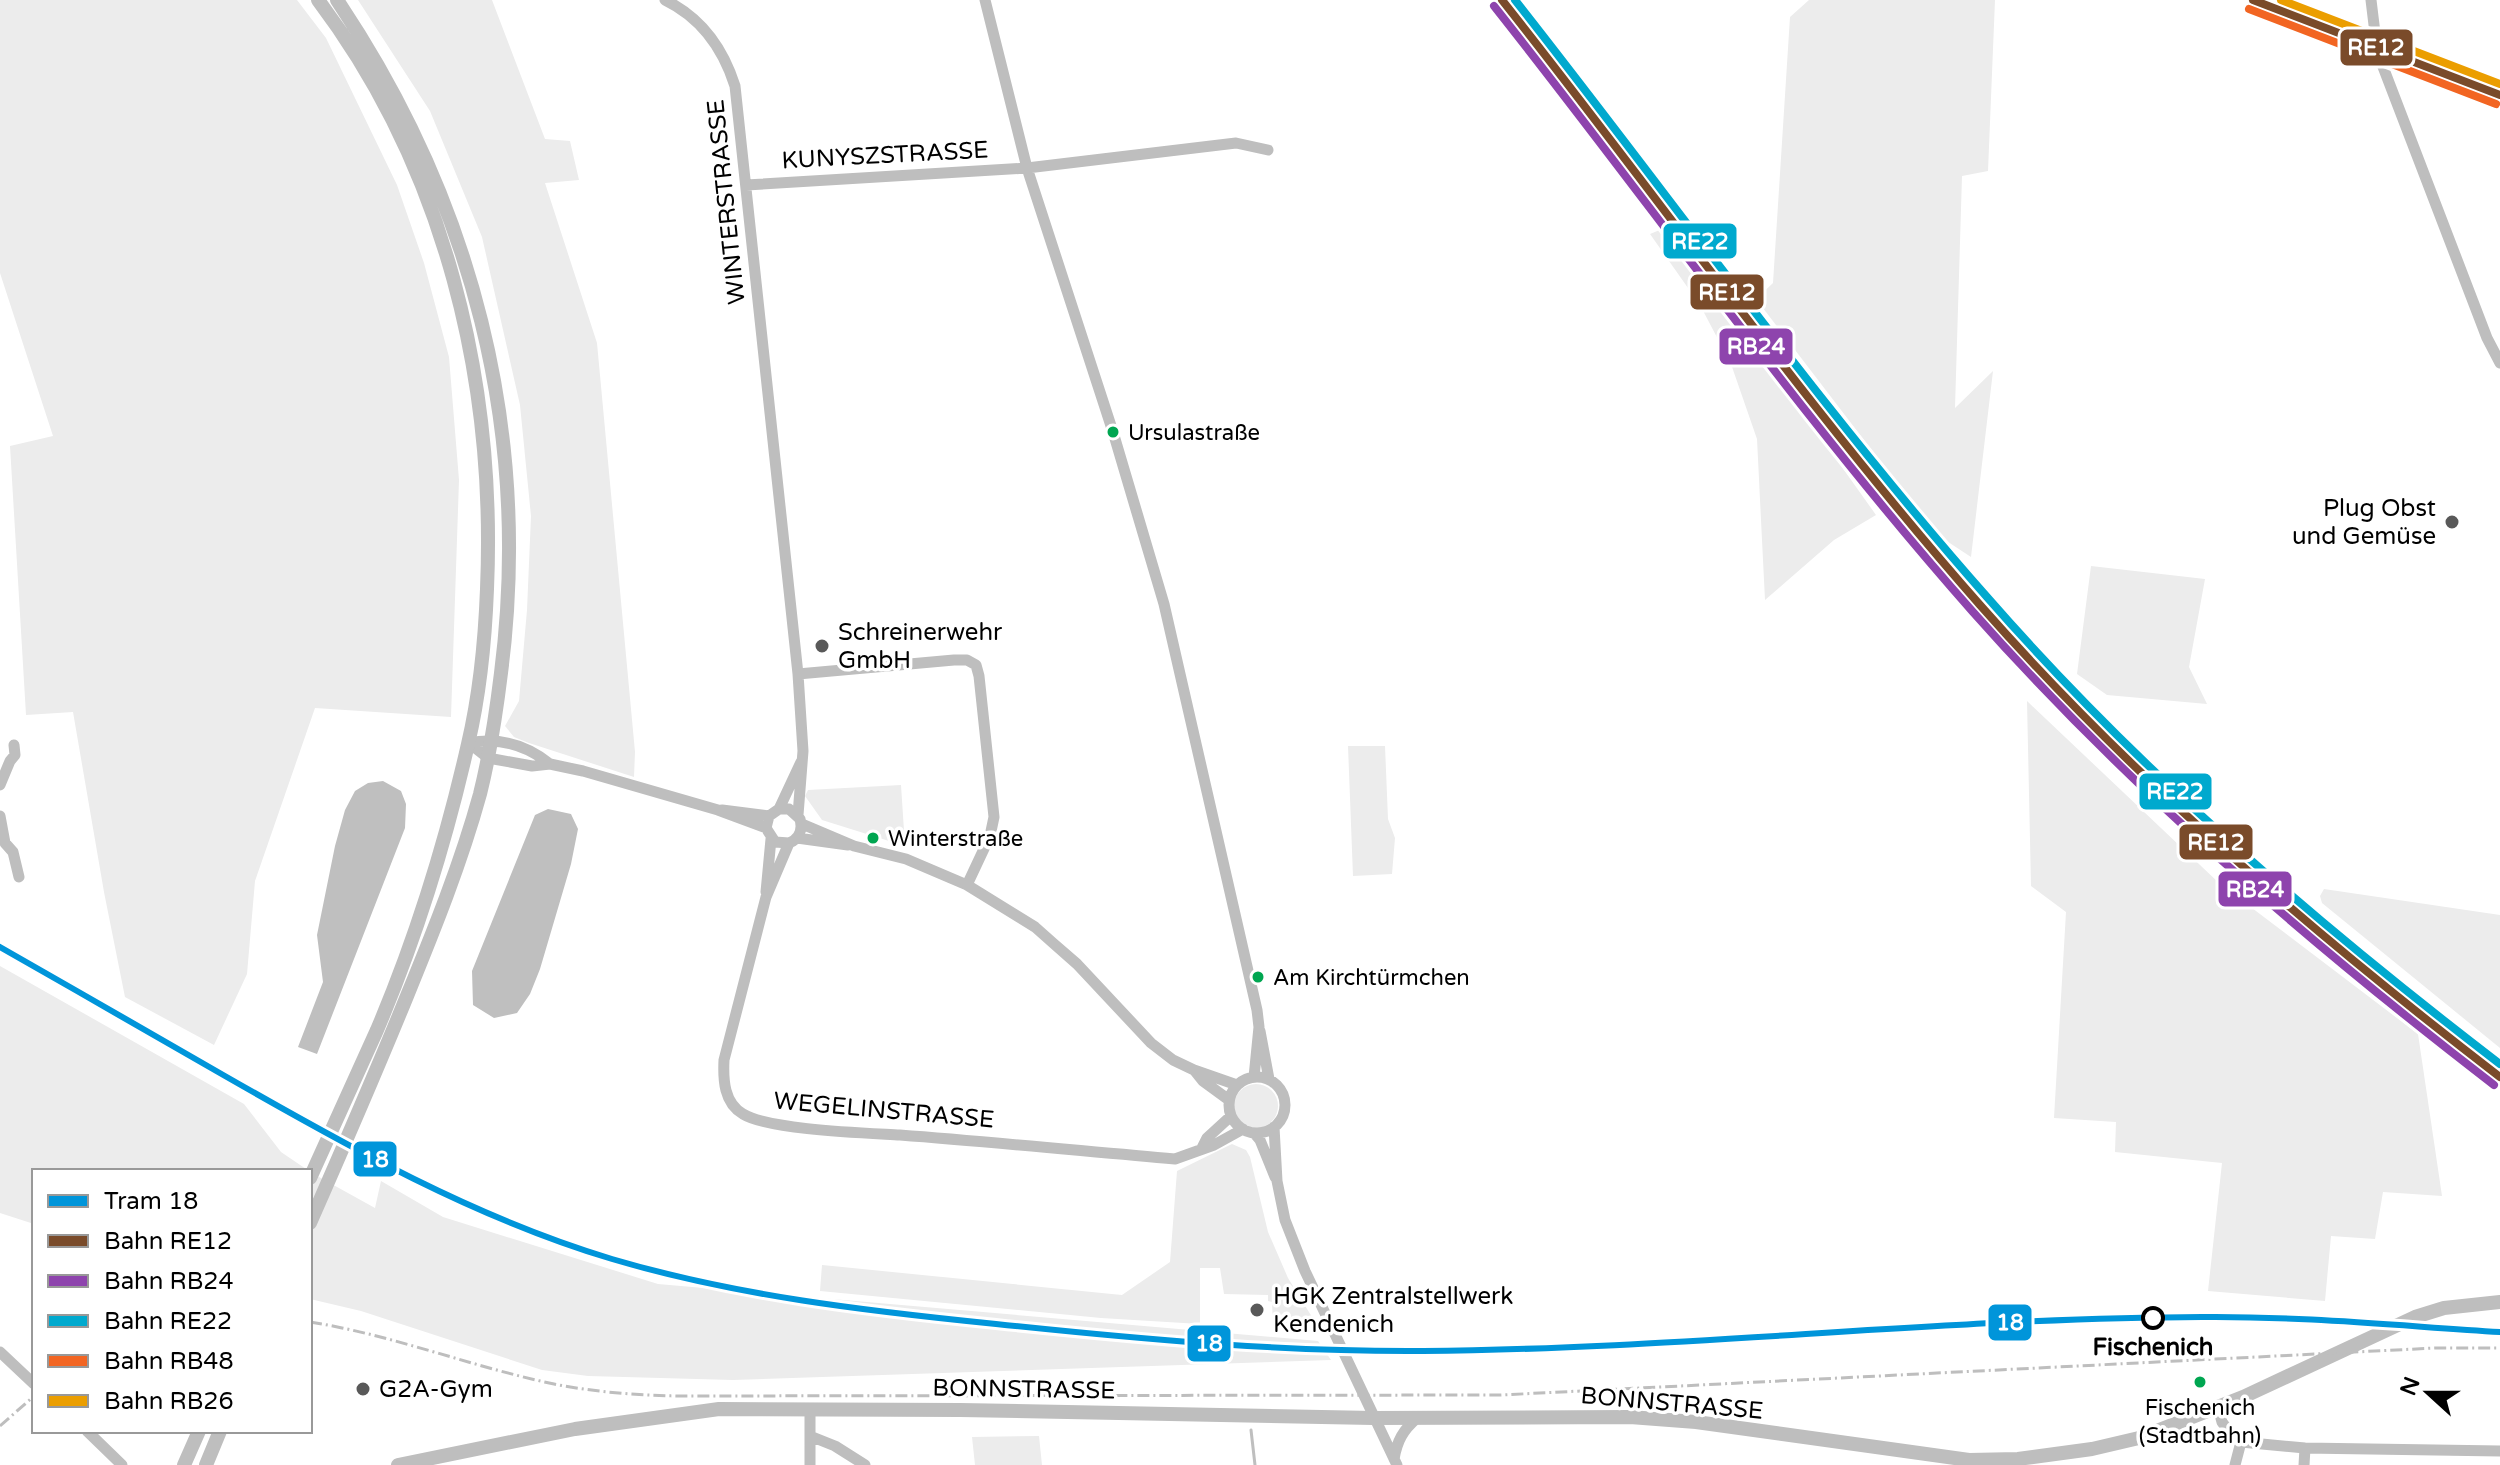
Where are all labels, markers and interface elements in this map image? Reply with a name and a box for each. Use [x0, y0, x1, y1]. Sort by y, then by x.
line badge: RE12 [2339, 28, 2414, 67]
text: RE12 [2347, 35, 2405, 61]
street label: WINTERSTRASSE [701, 98, 752, 306]
street label: KUNYSZSTRASSE [781, 136, 989, 175]
line badge: RE22 [1662, 222, 1738, 260]
text: RE22 [1671, 229, 1729, 255]
line badge: RE12 [1689, 273, 1765, 311]
text: RE12 [1698, 280, 1756, 306]
line badge: RB24 [1718, 327, 1794, 366]
text: RB24 [1727, 334, 1785, 360]
place label: Ursulastraße [1128, 420, 1260, 446]
marker: Ursulastraße [1105, 424, 1121, 440]
place label: Plug Obst und Gemüse [2292, 494, 2436, 551]
marker: Plug Obst und Gemüse [2443, 513, 2461, 531]
place label: Schreinerwehr GmbH [838, 618, 1003, 675]
marker: Schreinerwehr GmbH [813, 637, 831, 655]
line badge: RE22 [2138, 772, 2213, 811]
text: RE22 [2146, 779, 2204, 805]
line badge: RE12 [2178, 823, 2254, 861]
place label: Winterstraße [888, 826, 1023, 852]
marker: Winterstraße [865, 830, 881, 846]
text: RE12 [2187, 830, 2245, 856]
line badge: RB24 [2217, 870, 2293, 908]
text: RB24 [2226, 877, 2284, 903]
place label: Am Kirchtürmchen [1273, 965, 1470, 991]
marker: Am Kirchtürmchen [1250, 969, 1266, 985]
street label: WEGELINSTRASSE [773, 1086, 995, 1135]
line badge: 18 [352, 1140, 398, 1178]
text: 18 [361, 1147, 389, 1173]
legend [32, 1169, 312, 1433]
text: Tram 18 [104, 1187, 198, 1216]
text: Bahn RE12 [104, 1227, 232, 1256]
text: Bahn RB24 [104, 1267, 233, 1296]
place label: HGK Zentralstellwerk Kendenich [1273, 1282, 1513, 1339]
marker: HGK Zentralstellwerk Kendenich [1248, 1301, 1266, 1319]
line badge: 18 [1987, 1303, 2033, 1342]
text: Bahn RE22 [104, 1307, 232, 1336]
marker: Fischenich [2142, 1307, 2164, 1329]
text: 18 [1996, 1310, 2024, 1336]
line badge: 18 [1186, 1324, 1232, 1363]
text: 18 [1195, 1331, 1223, 1357]
place label: Fischenich [2093, 1333, 2213, 1362]
text: Bahn RB48 [104, 1347, 233, 1376]
north arrow [2388, 1353, 2468, 1433]
street label: BONNSTRASSE [932, 1373, 1116, 1406]
text: N [2395, 1373, 2426, 1399]
marker: Fischenich (Stadtbahn) [2192, 1374, 2208, 1390]
place label: G2A-Gym [379, 1375, 493, 1404]
marker: G2A-Gym [354, 1380, 372, 1398]
street label: BONNSTRASSE [1580, 1381, 1764, 1426]
text: Bahn RB26 [104, 1387, 233, 1416]
place label: Fischenich (Stadtbahn) [2139, 1395, 2261, 1449]

